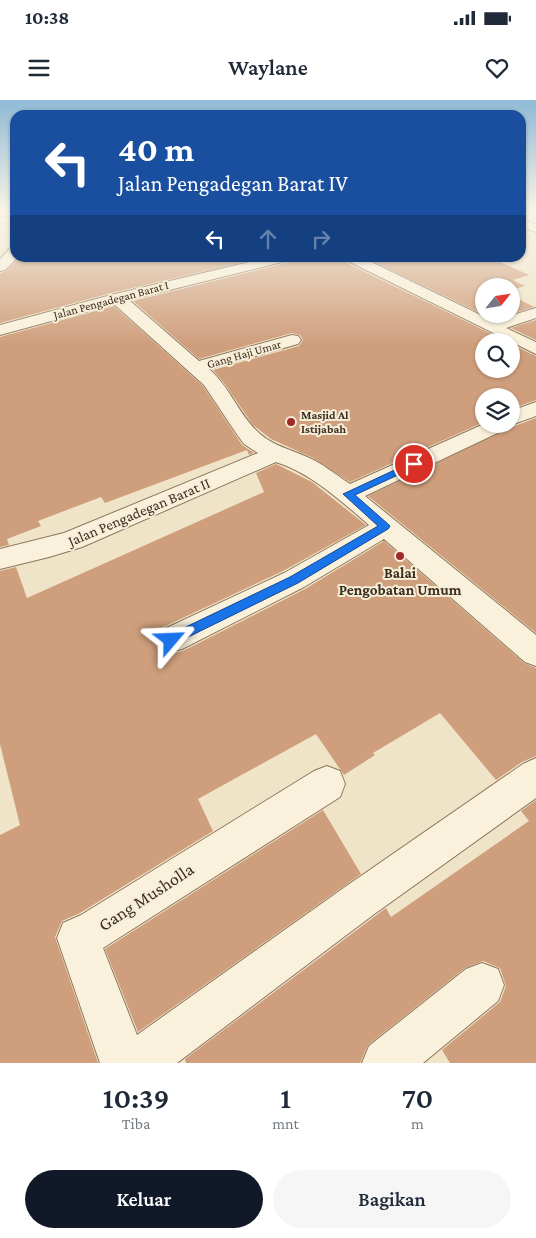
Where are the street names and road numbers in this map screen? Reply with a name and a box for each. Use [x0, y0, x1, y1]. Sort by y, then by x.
street label: Jalan Pengadegan Barat I [51, 278, 170, 322]
street label: Gang Haji Umar [205, 337, 283, 371]
street label: Jalan Pengadegan Barat II [64, 475, 213, 551]
street label: Gang Musholla [95, 859, 197, 935]

